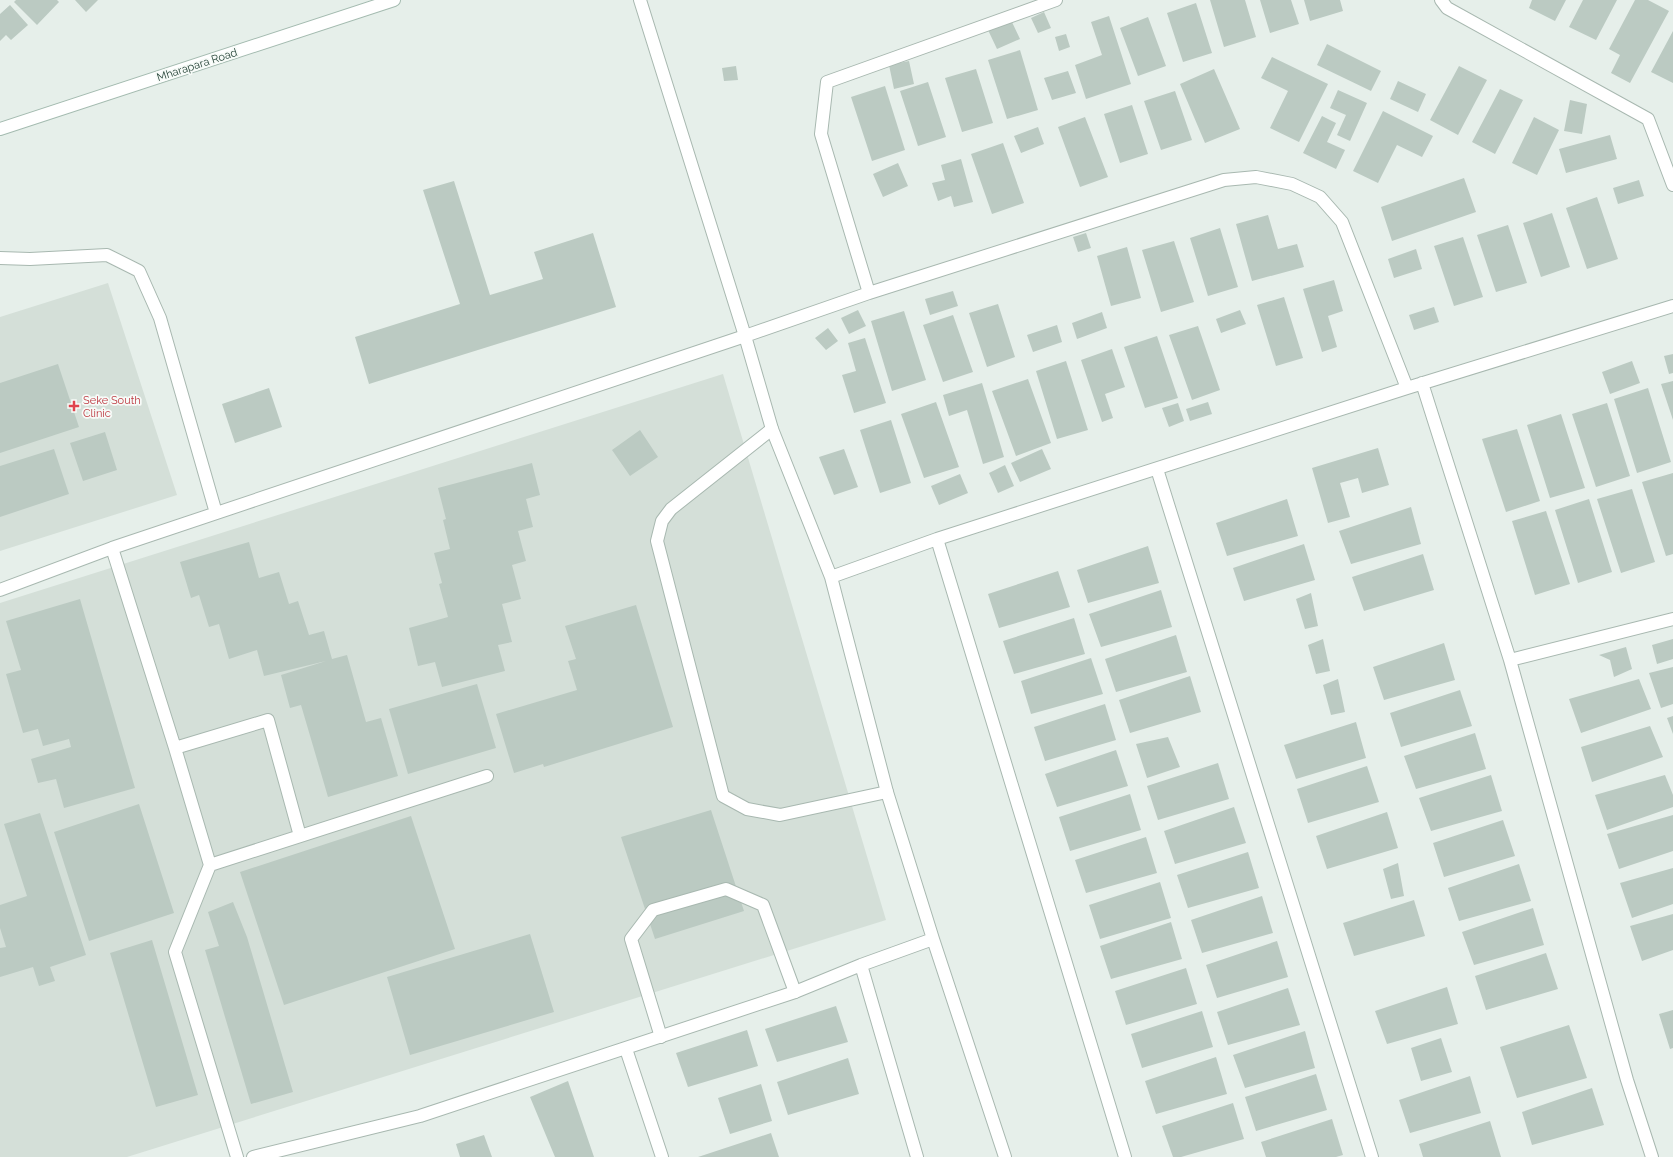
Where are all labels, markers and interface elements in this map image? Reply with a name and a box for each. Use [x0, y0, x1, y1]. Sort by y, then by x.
street label: Mharapara Road [155, 46, 239, 84]
place label: Seke South Clinic [83, 394, 141, 420]
marker: Seke South Clinic [68, 400, 80, 412]

